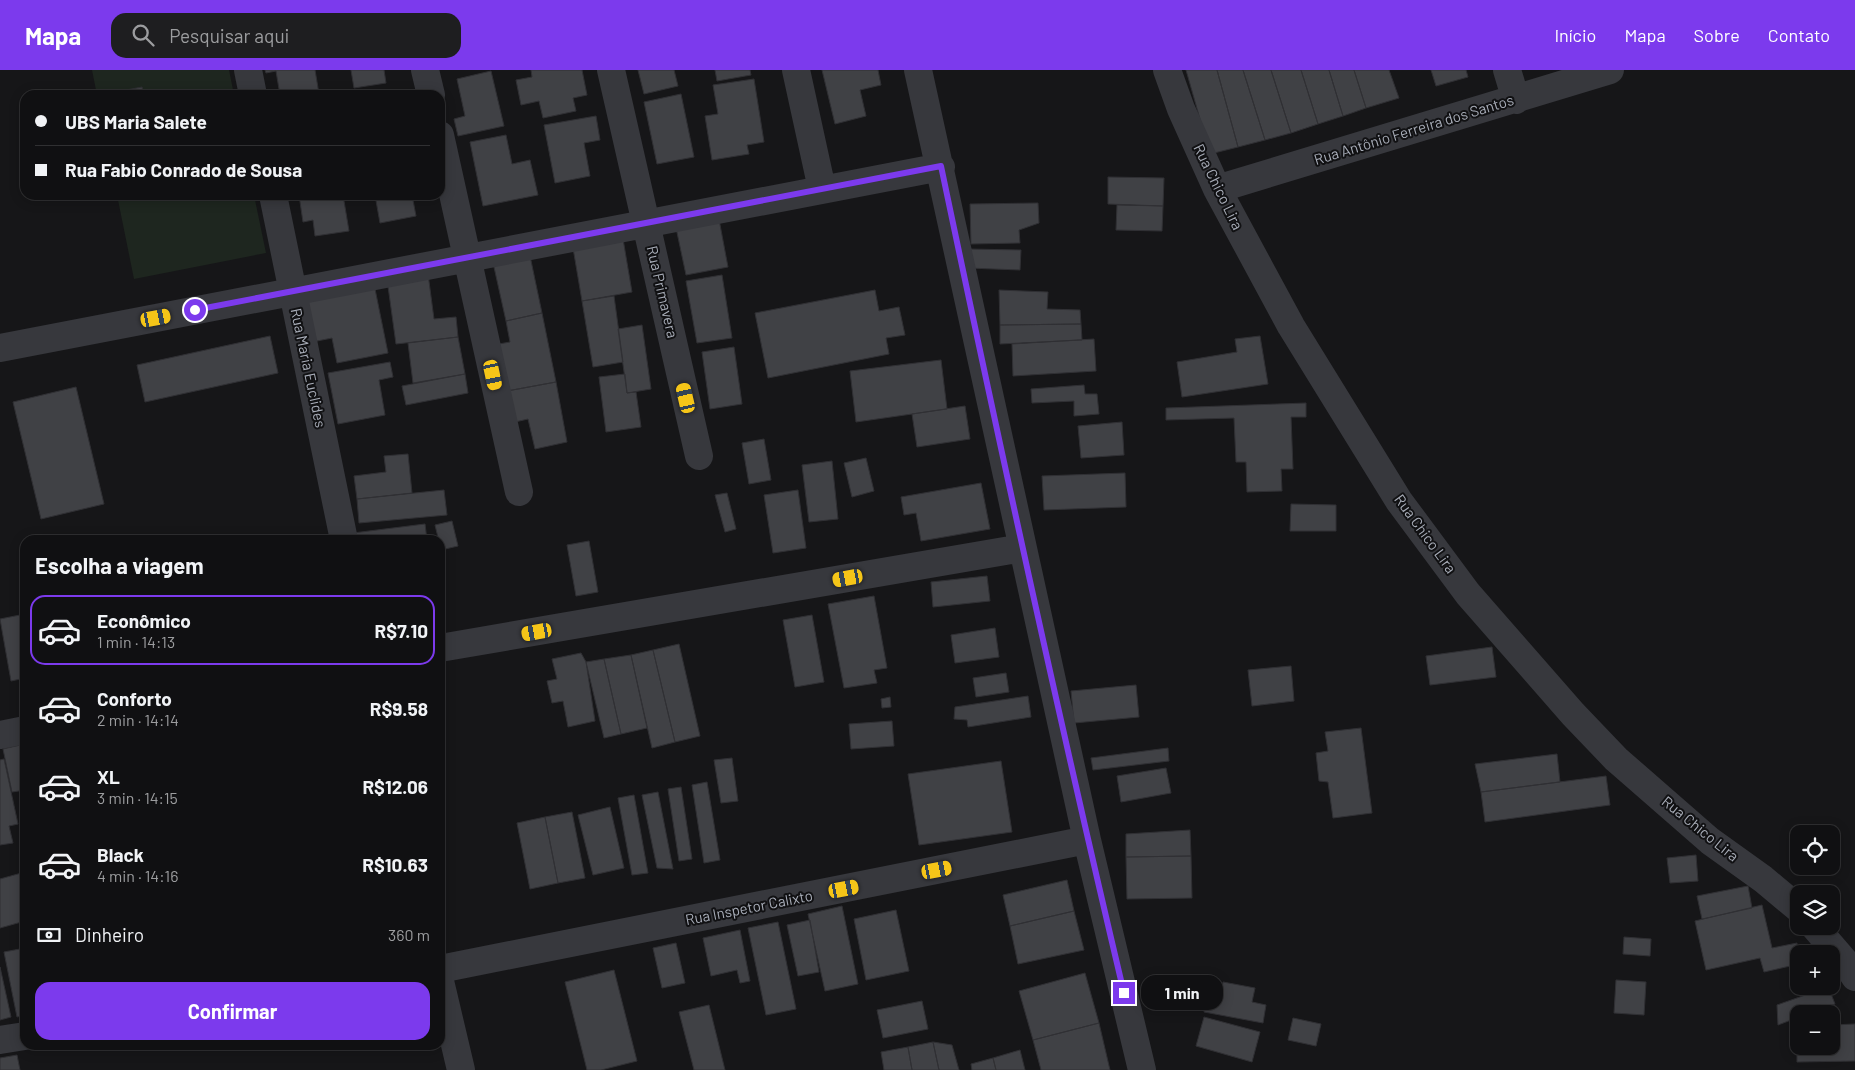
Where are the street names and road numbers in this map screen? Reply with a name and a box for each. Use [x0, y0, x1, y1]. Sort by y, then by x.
street label: Rua Antônio Ferreira dos Santos [1312, 90, 1516, 168]
street label: Rua Chico Lira [1190, 141, 1247, 232]
street label: Rua Primavera [644, 244, 682, 340]
street label: Rua Maria Euclides [288, 306, 330, 429]
street label: Rua Chico Lira [1391, 490, 1461, 576]
street label: Rua Chico Lira [1659, 792, 1743, 865]
street label: Rua Inspetor Calixto [684, 886, 814, 928]

